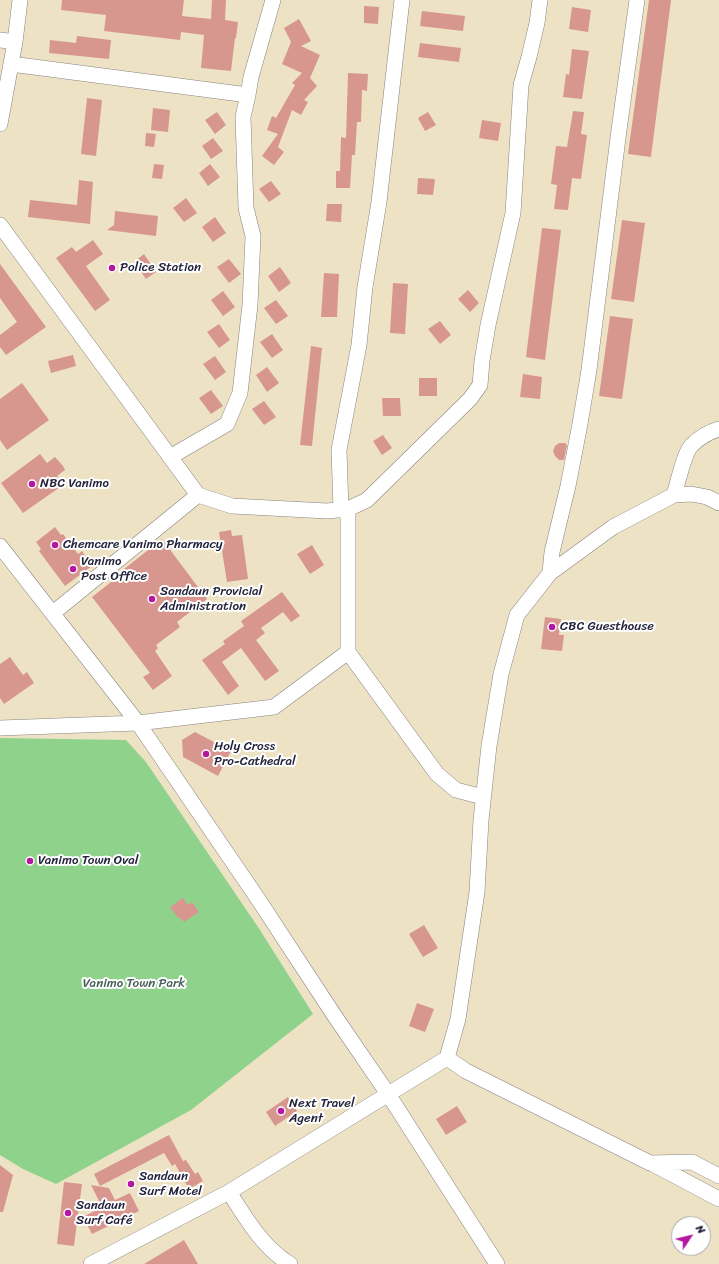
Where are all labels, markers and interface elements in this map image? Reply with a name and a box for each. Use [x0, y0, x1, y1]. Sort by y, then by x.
place label: Police Station [120, 260, 201, 276]
marker: Police Station [107, 263, 117, 273]
place label: NBC Vanimo [40, 476, 109, 492]
marker: NBC Vanimo [27, 479, 37, 489]
place label: Chemcare Vanimo Pharmacy [63, 537, 223, 553]
marker: Chemcare Vanimo Pharmacy [50, 540, 60, 550]
place label: Vanimo Post Office [81, 554, 147, 585]
marker: Vanimo Post Office [68, 564, 78, 574]
place label: Sandaun Provicial Administration [160, 584, 262, 615]
marker: Sandaun Provicial Administration [147, 594, 157, 604]
place label: CBC Guesthouse [560, 619, 654, 635]
marker: CBC Guesthouse [547, 622, 557, 632]
place label: Holy Cross Pro-Cathedral [214, 739, 296, 770]
marker: Holy Cross Pro-Cathedral [201, 749, 211, 759]
place label: Vanimo Town Oval [38, 853, 138, 869]
marker: Vanimo Town Oval [25, 856, 35, 866]
park label: Vanimo Town Park [83, 976, 185, 992]
place label: Next Travel Agent [289, 1096, 355, 1127]
marker: Next Travel Agent [276, 1106, 286, 1116]
place label: Sandaun Surf Motel [139, 1169, 202, 1200]
marker: Sandaun Surf Motel [126, 1179, 136, 1189]
place label: Sandaun Surf Café [76, 1198, 133, 1229]
marker: Sandaun Surf Café [63, 1208, 73, 1218]
north arrow [671, 1216, 711, 1256]
text: N [690, 1221, 710, 1238]

